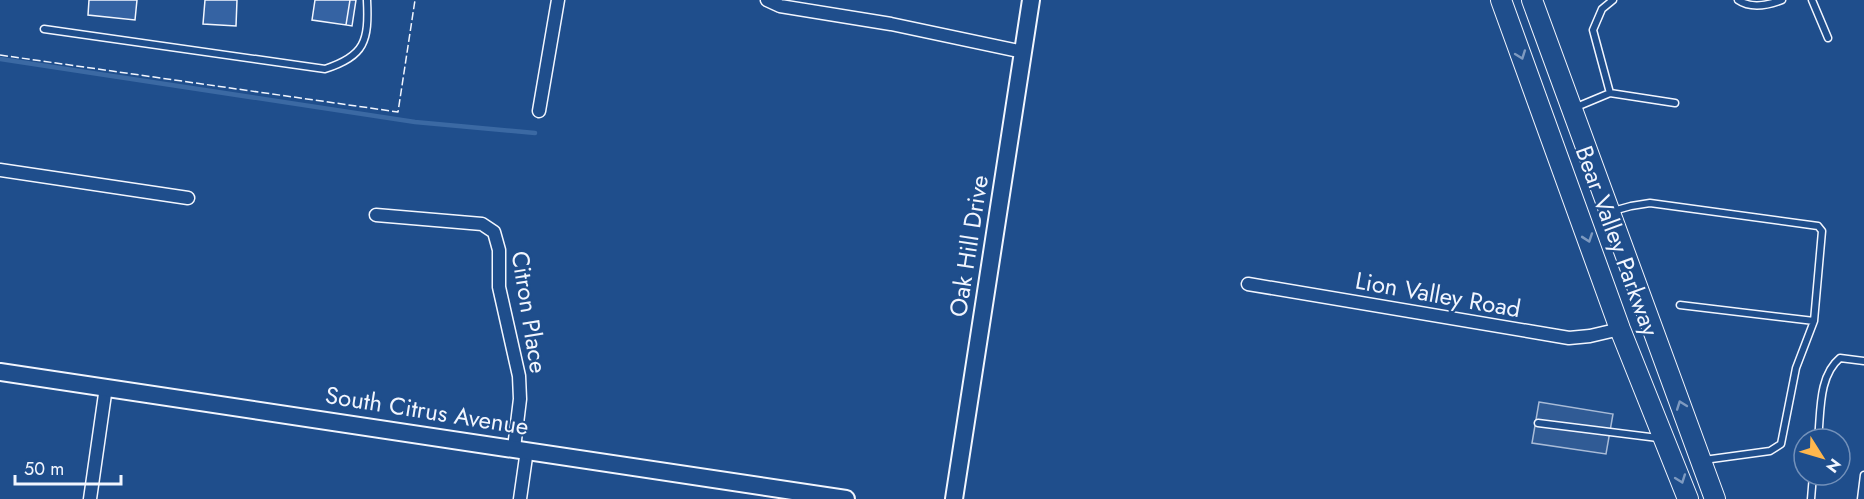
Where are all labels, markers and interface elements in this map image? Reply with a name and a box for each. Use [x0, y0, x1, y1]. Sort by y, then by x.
one-way arrow [1514, 49, 1527, 60]
street label: Bear Valley Parkway [1567, 141, 1668, 341]
street label: Oak Hill Drive [940, 172, 997, 319]
one-way arrow [1581, 232, 1594, 243]
street label: Citron Place [503, 248, 556, 376]
street label: Lion Valley Road [1353, 263, 1524, 326]
street label: South Citrus Avenue [323, 377, 531, 444]
one-way arrow [1676, 400, 1688, 411]
north arrow [1792, 427, 1852, 487]
scale bar [15, 448, 122, 486]
text: N [1821, 454, 1847, 478]
text: 50 m [24, 456, 64, 482]
one-way arrow [1673, 473, 1686, 484]

